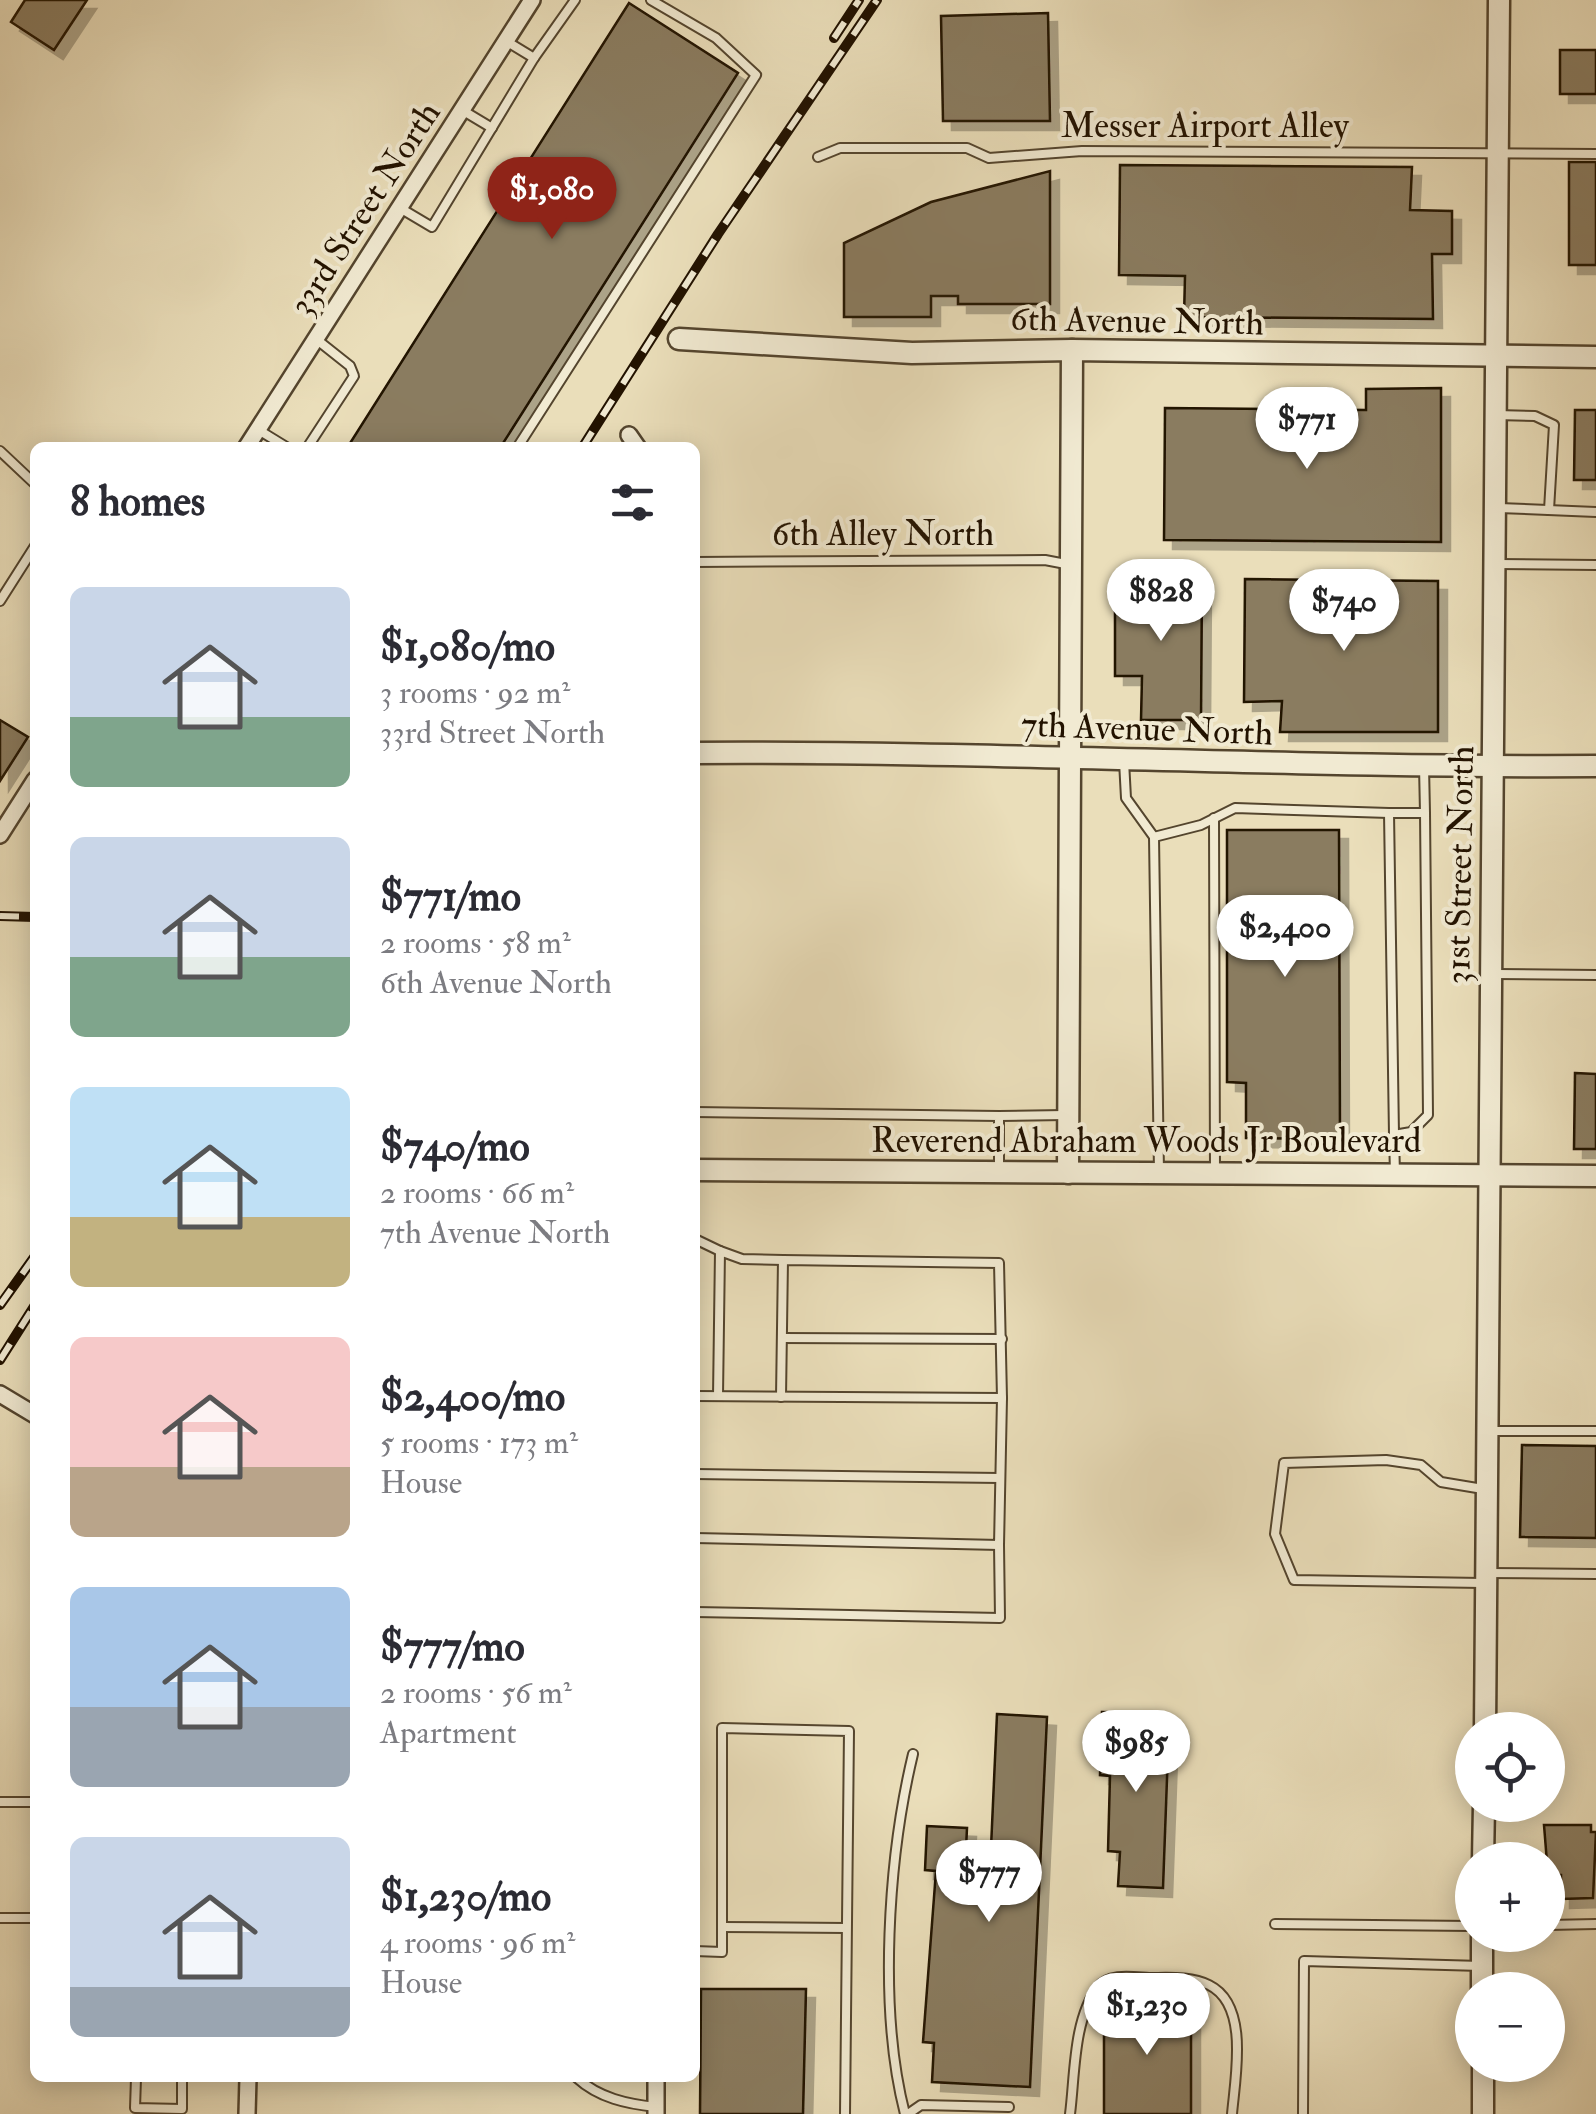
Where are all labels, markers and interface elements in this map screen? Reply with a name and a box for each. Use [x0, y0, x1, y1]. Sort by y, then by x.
street label: 33rd Street North [279, 93, 450, 324]
street label: Messer Airport Alley [1061, 104, 1350, 148]
pin: $1,080 [471, 157, 633, 242]
text: $1,080 [510, 169, 594, 209]
street label: 6th Avenue North [1010, 297, 1264, 345]
pin: $771 [1248, 387, 1366, 472]
text: $771 [1278, 399, 1336, 439]
icon: filters [605, 475, 660, 530]
text: 8 homes [70, 476, 205, 528]
street label: 6th Alley North [772, 512, 994, 556]
pin: $828 [1102, 559, 1220, 644]
pin: $740 [1285, 569, 1403, 654]
text: $828 [1129, 571, 1193, 611]
text: $740 [1311, 581, 1377, 621]
text: $1,080/mo [380, 621, 555, 673]
icon: home [150, 627, 270, 747]
text: 3 rooms · 92 m² [380, 673, 570, 713]
street label: 7th Avenue North [1020, 703, 1274, 755]
text: 33rd Street North [380, 713, 605, 753]
street label: 31st Street North [1436, 745, 1484, 985]
text: $771/mo [380, 871, 521, 923]
icon: home [150, 877, 270, 997]
pin: $2,400 [1204, 895, 1366, 980]
text: $2,400 [1239, 907, 1331, 947]
text: 2 rooms · 58 m² [380, 923, 571, 963]
text: 6th Avenue North [380, 963, 612, 1003]
street label: Reverend Abraham Woods Jr Boulevard [871, 1119, 1421, 1163]
text: $740/mo [380, 1121, 530, 1173]
icon: home [150, 1127, 270, 1247]
text: 2 rooms · 66 m² [380, 1173, 574, 1213]
text: 7th Avenue North [380, 1213, 610, 1253]
text: $2,400/mo [380, 1371, 565, 1423]
icon: home [150, 1377, 270, 1497]
text: 5 rooms · 173 m² [380, 1423, 578, 1463]
text: House [380, 1463, 462, 1503]
text: $777/mo [380, 1621, 525, 1673]
icon: home [150, 1627, 270, 1747]
text: 2 rooms · 56 m² [380, 1673, 572, 1713]
pin: $985 [1077, 1710, 1195, 1795]
map controls [1455, 1712, 1565, 2082]
button: locate [1455, 1712, 1565, 1822]
text: Apartment [380, 1713, 517, 1753]
text: $985 [1104, 1722, 1168, 1762]
pin: $777 [930, 1840, 1048, 1925]
button: + [1455, 1842, 1565, 1952]
text: $777 [958, 1852, 1020, 1892]
text: $1,230/mo [380, 1871, 551, 1923]
icon: home [150, 1877, 270, 1997]
text: 4 rooms · 96 m² [380, 1923, 575, 1963]
text: House [380, 1963, 462, 2003]
button: − [1455, 1972, 1565, 2082]
pin: $1,230 [1066, 1973, 1228, 2058]
text: $1,230 [1106, 1985, 1188, 2025]

